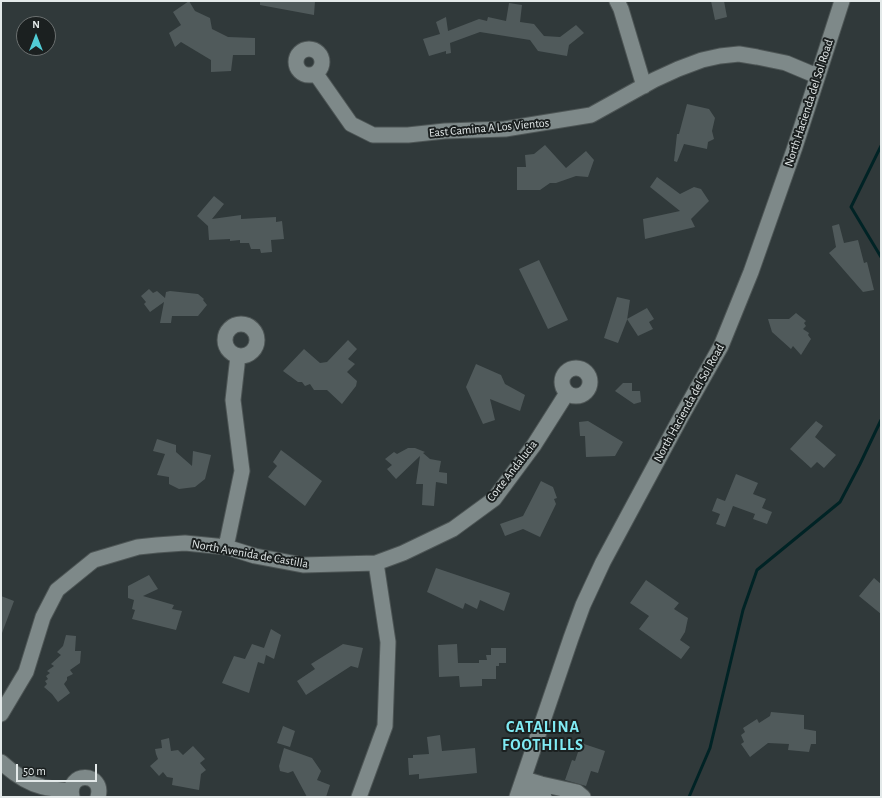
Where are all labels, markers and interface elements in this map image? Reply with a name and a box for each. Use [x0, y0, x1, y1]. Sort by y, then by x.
north arrow [16, 16, 56, 56]
text: N [32, 19, 40, 30]
street label: North Hacienda del Sol Road [782, 38, 836, 168]
street label: East Camina A Los Vientos [428, 116, 550, 140]
street label: North Hacienda del Sol Road [650, 341, 728, 465]
street label: Corte Andalucia [484, 438, 540, 504]
street label: North Avenida de Castilla [191, 537, 309, 571]
district label: CATALINA FOOTHILLS [502, 717, 584, 755]
scale bar [18, 756, 99, 782]
text: 50 m [23, 765, 46, 777]

